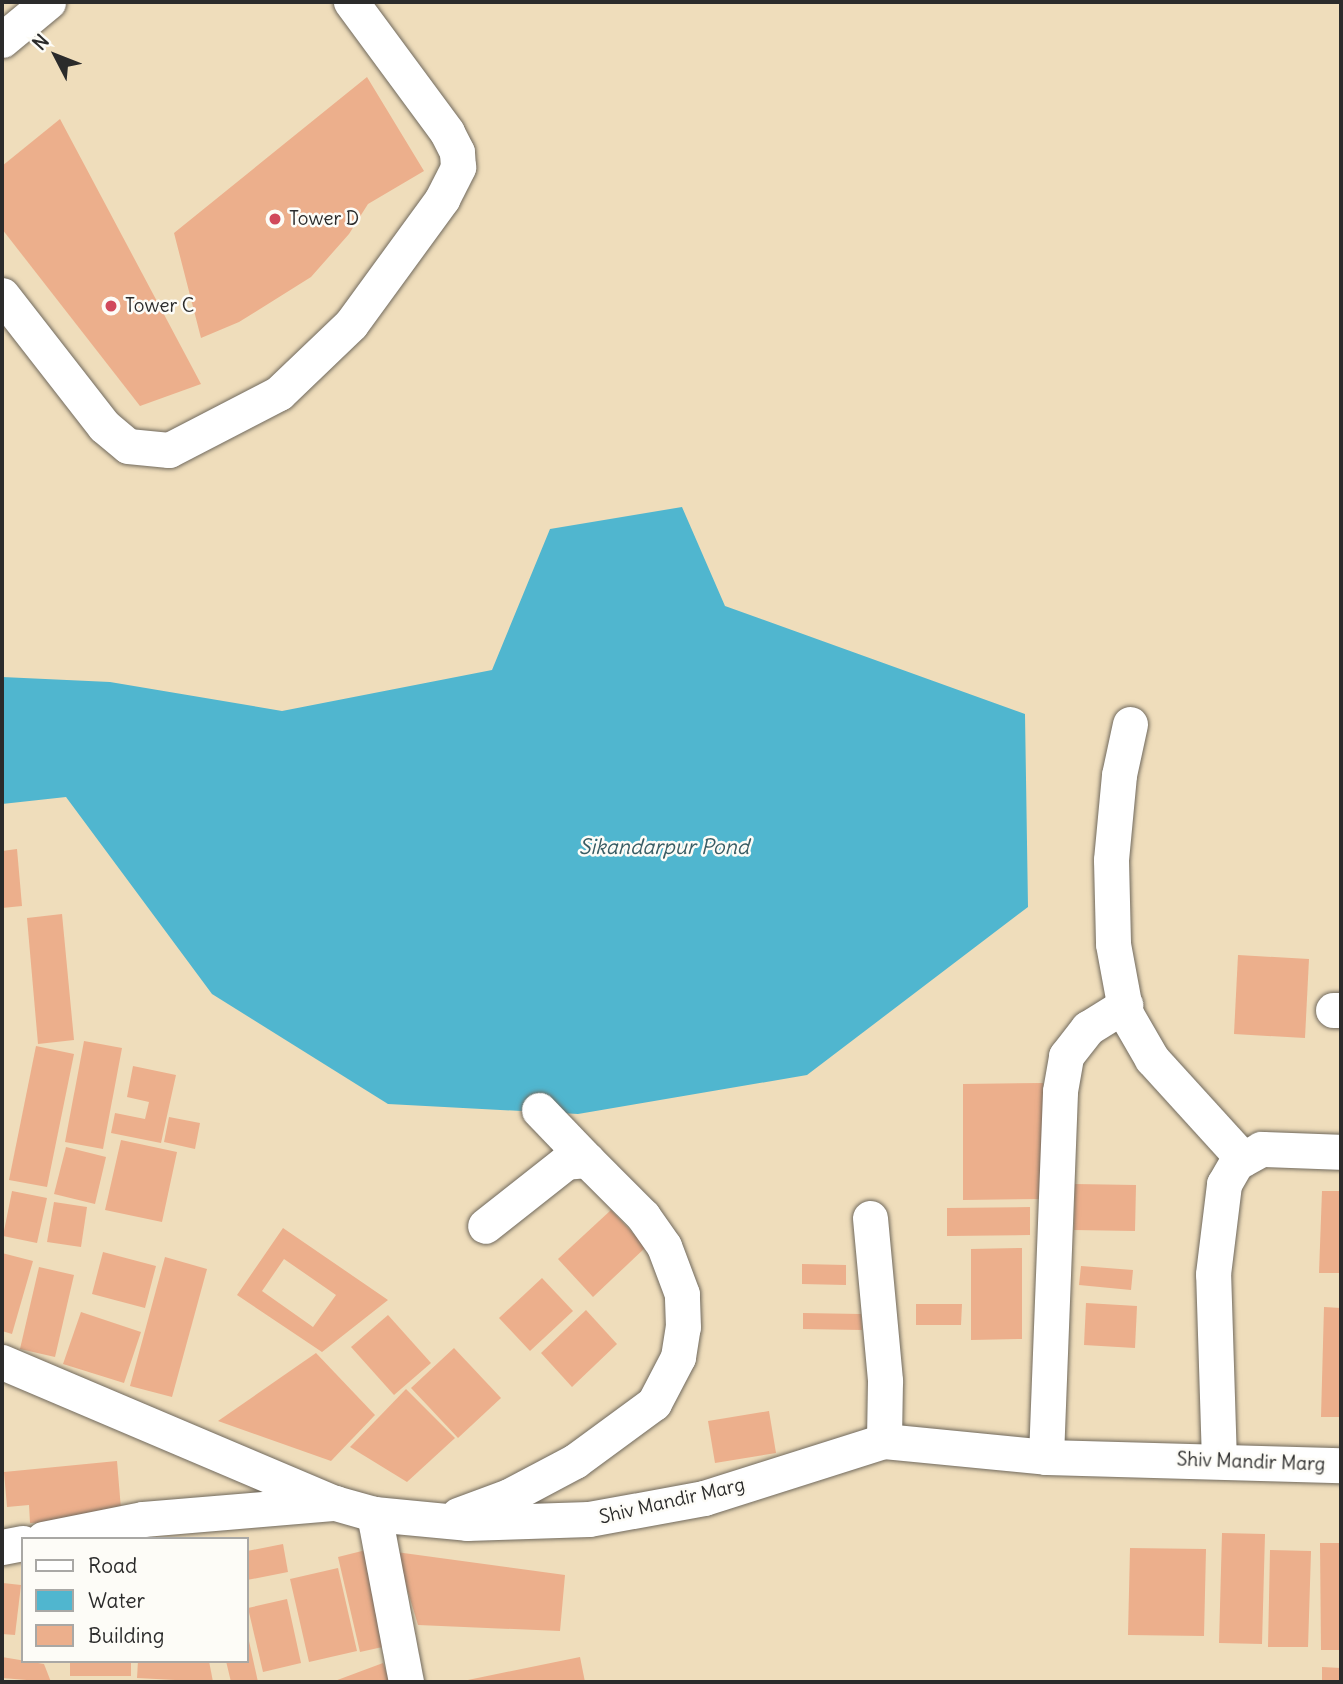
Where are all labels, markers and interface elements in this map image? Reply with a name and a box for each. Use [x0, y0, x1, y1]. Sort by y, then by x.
north arrow [21, 21, 91, 91]
text: N [27, 29, 54, 55]
place label: Tower D [289, 208, 359, 230]
marker: Tower D [267, 211, 283, 227]
place label: Tower C [125, 295, 194, 317]
marker: Tower C [103, 298, 119, 314]
water label: Sikandarpur Pond [579, 834, 749, 860]
street label: Shiv Mandir Marg [1176, 1448, 1326, 1476]
street label: Shiv Mandir Marg [597, 1473, 747, 1529]
legend [21, 1537, 248, 1663]
text: Road [88, 1552, 137, 1579]
text: Water [88, 1587, 145, 1614]
text: Building [88, 1622, 164, 1649]

